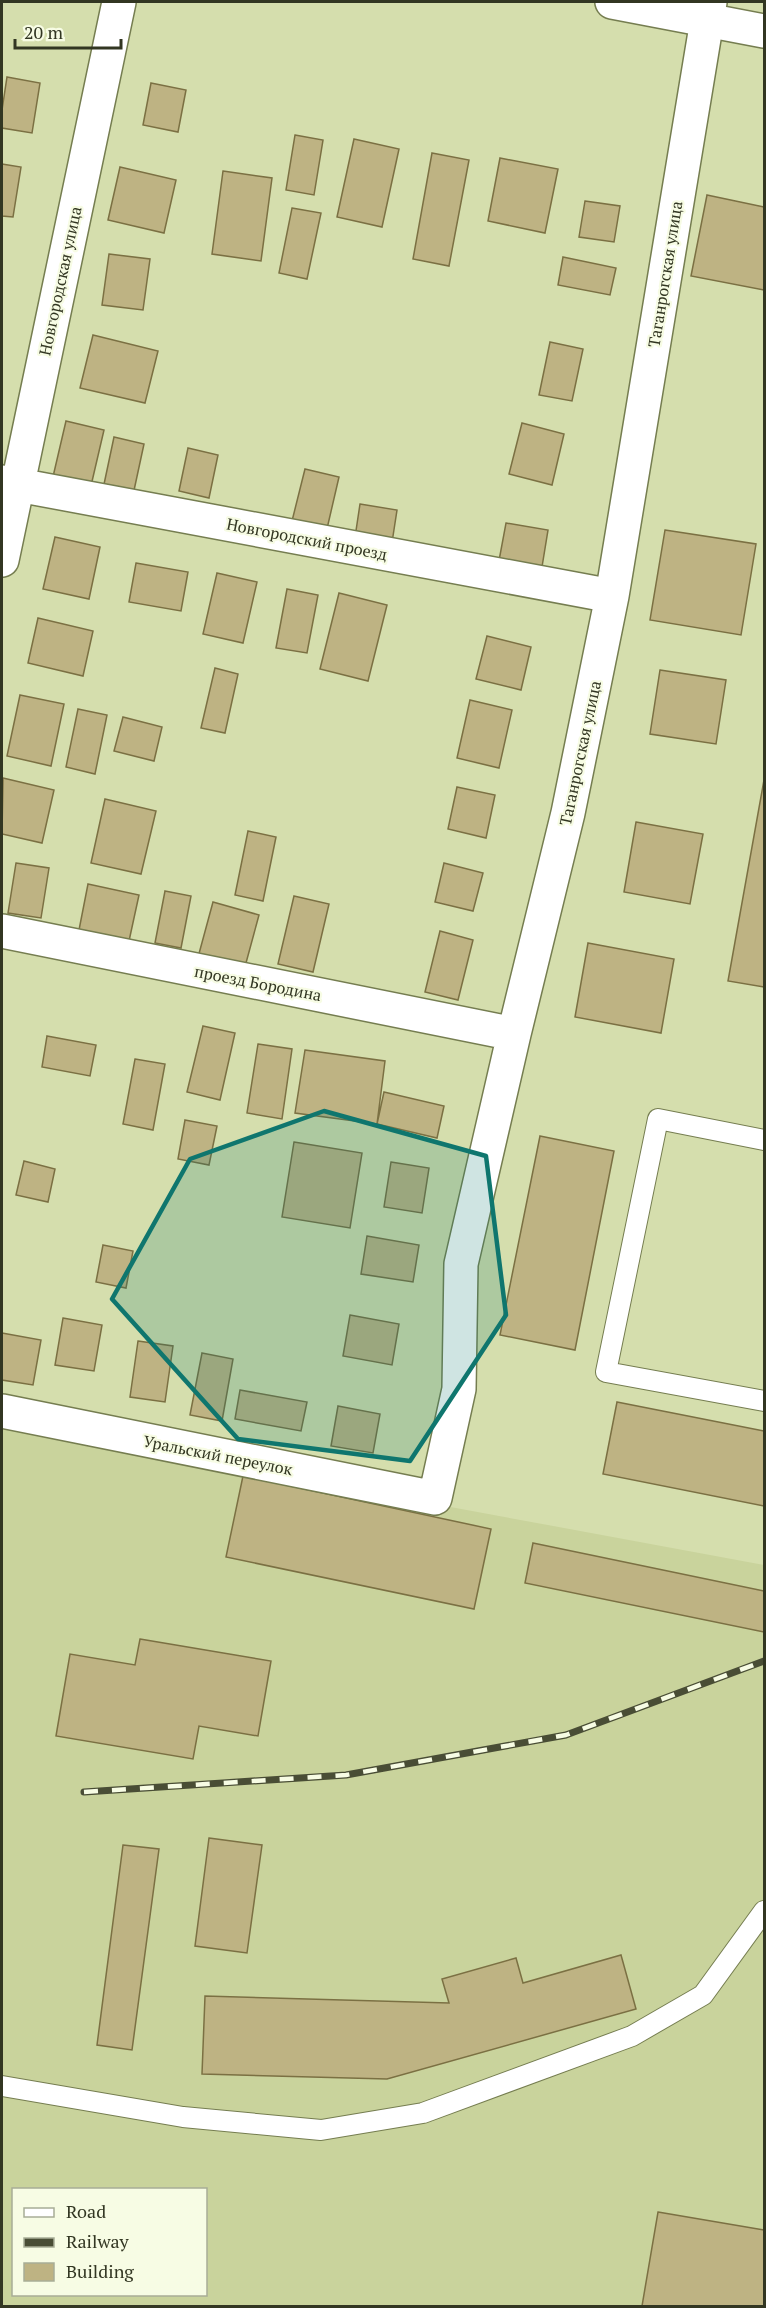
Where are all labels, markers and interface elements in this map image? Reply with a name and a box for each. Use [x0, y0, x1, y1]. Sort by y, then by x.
scale bar [15, 12, 122, 50]
text: 20 m [24, 20, 64, 44]
street label: Таганрогская улица [643, 199, 687, 349]
street label: Новгородская улица [33, 204, 87, 358]
street label: Новгородский проезд [225, 513, 389, 565]
street label: Таганрогская улица [554, 678, 606, 828]
street label: проезд Бородина [193, 960, 323, 1006]
street label: Уральский переулок [142, 1430, 295, 1480]
legend [12, 2188, 207, 2296]
text: Road [66, 2199, 106, 2223]
text: Railway [66, 2229, 130, 2253]
text: Building [66, 2259, 134, 2283]

